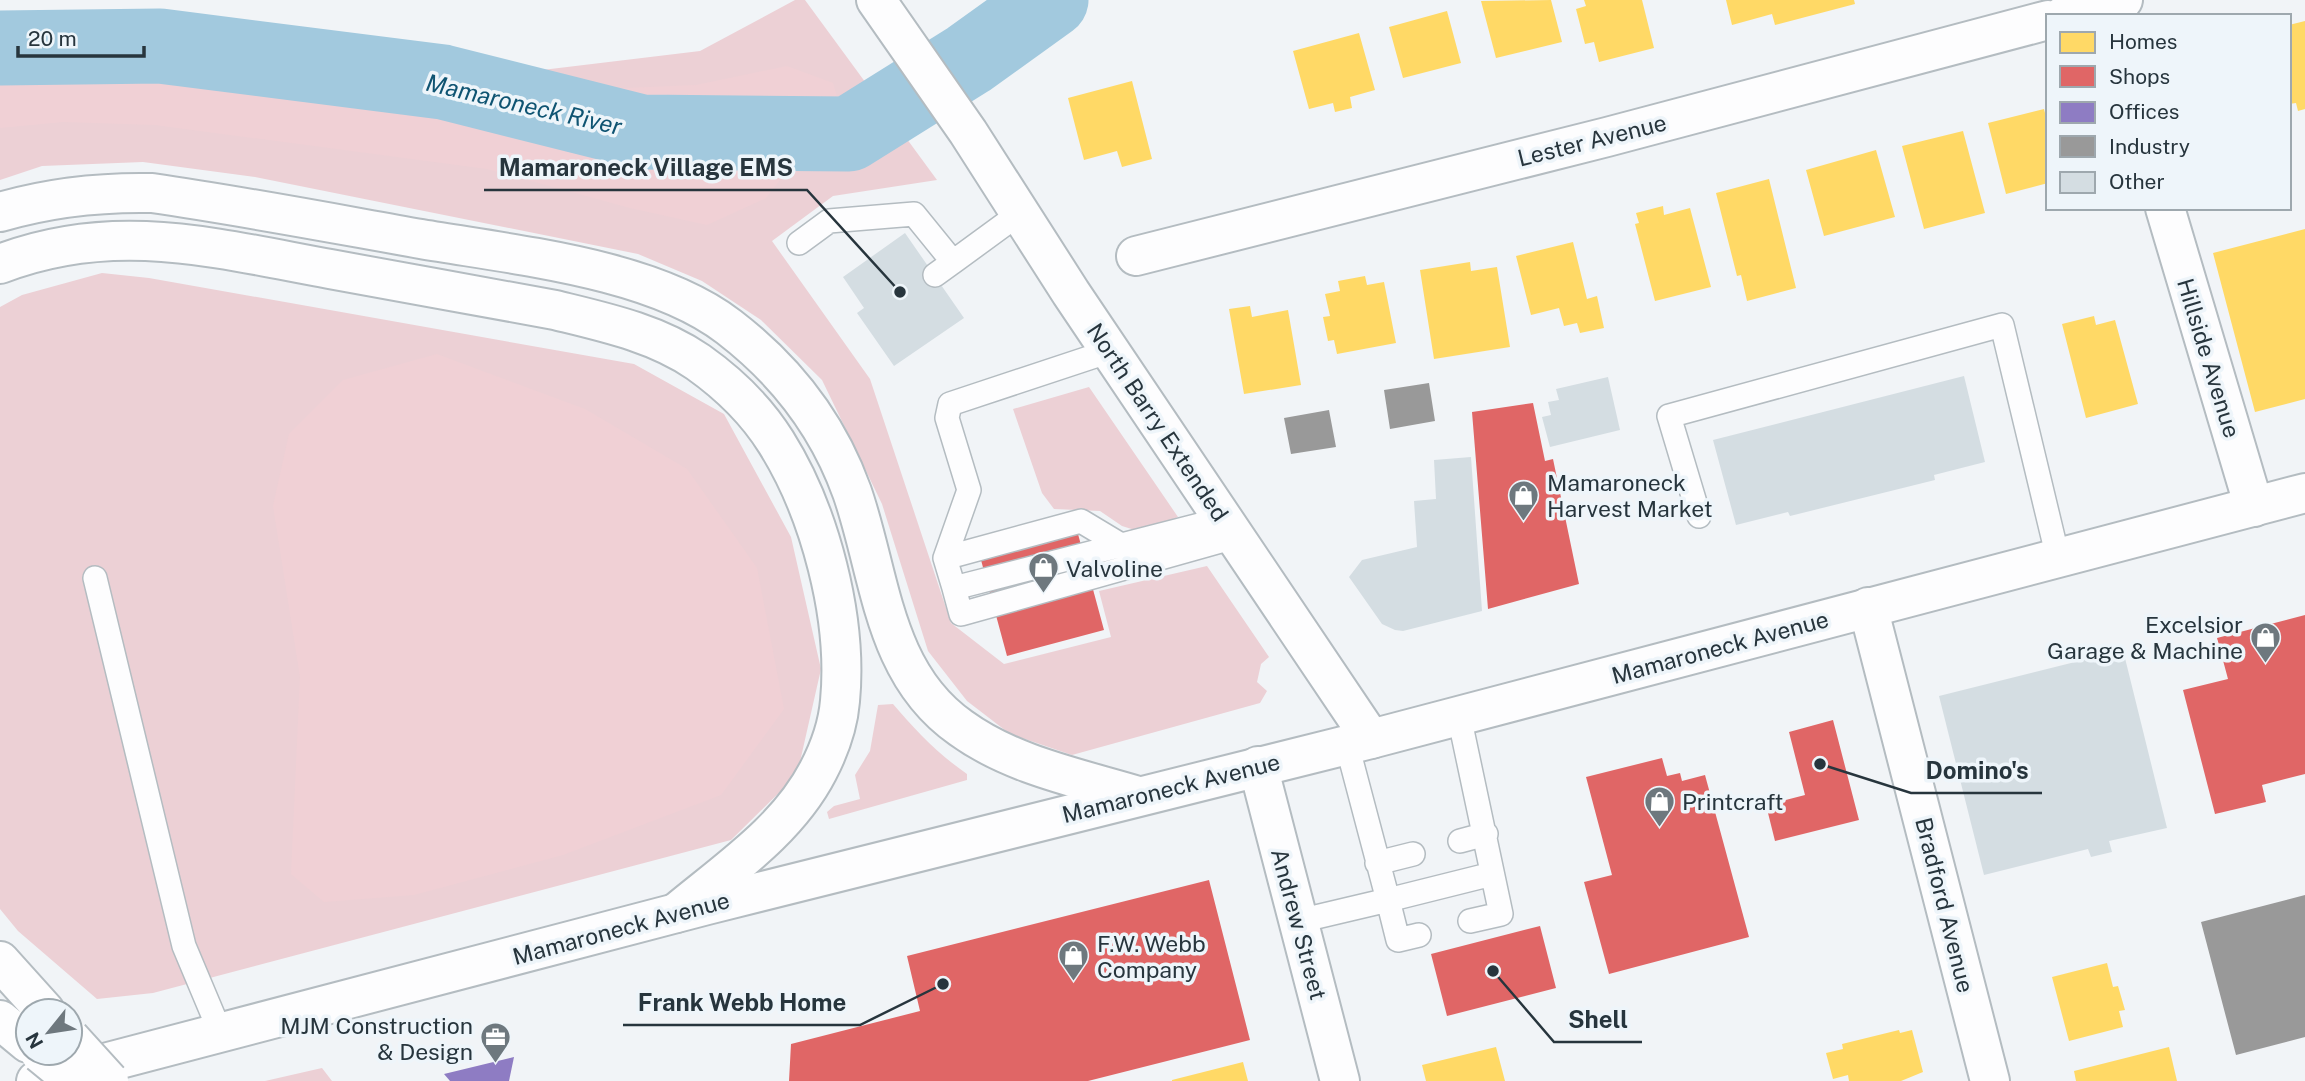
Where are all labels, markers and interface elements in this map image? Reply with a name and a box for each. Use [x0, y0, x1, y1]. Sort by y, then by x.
scale bar [18, 14, 144, 58]
legend [2046, 14, 2291, 210]
text: 20 m [28, 26, 77, 51]
text: Homes [2109, 29, 2177, 54]
text: Shops [2109, 64, 2170, 89]
water label: Mamaroneck River [423, 68, 626, 140]
text: Offices [2109, 99, 2179, 124]
street label: Lester Avenue [1515, 108, 1669, 172]
text: Industry [2109, 134, 2190, 159]
callout: Mamaroneck Village EMS [484, 145, 807, 190]
text: Mamaroneck Village EMS [499, 153, 793, 181]
text: Other [2109, 169, 2165, 194]
street label: Hillside Avenue [2172, 275, 2246, 441]
street label: North Barry Extended [1082, 318, 1234, 526]
place label: Mamaroneck Harvest Market [1547, 469, 1713, 522]
shop icon: Mamaroneck Harvest Market [1507, 478, 1541, 522]
shop icon: Valvoline [1026, 551, 1060, 595]
place label: Valvoline [1066, 555, 1163, 582]
street label: Mamaroneck Avenue [1609, 605, 1831, 689]
place label: Excelsior Garage & Machine [2047, 611, 2243, 664]
shop icon: Excelsior Garage & Machine [2249, 620, 2283, 664]
street label: Mamaroneck Avenue [1059, 748, 1283, 828]
callout: Domino's [1911, 748, 2042, 793]
text: Domino's [1925, 756, 2029, 784]
shop icon: Printcraft [1642, 784, 1676, 828]
place label: Printcraft [1682, 788, 1784, 815]
street label: Bradford Avenue [1910, 815, 1980, 995]
street label: Andrew Street [1266, 845, 1332, 1003]
street label: Mamaroneck Avenue [510, 886, 732, 970]
place label: F.W. Webb Company [1097, 930, 1206, 983]
shop icon: F.W. Webb Company [1057, 939, 1091, 983]
callout: Frank Webb Home [623, 980, 860, 1025]
text: Frank Webb Home [638, 988, 846, 1016]
north arrow [14, 997, 84, 1067]
callout: Shell [1554, 997, 1642, 1042]
text: Shell [1568, 1005, 1628, 1033]
place label: MJM Construction & Design [280, 1012, 473, 1065]
office icon: MJM Construction & Design [479, 1021, 513, 1065]
text: N [21, 1029, 48, 1052]

